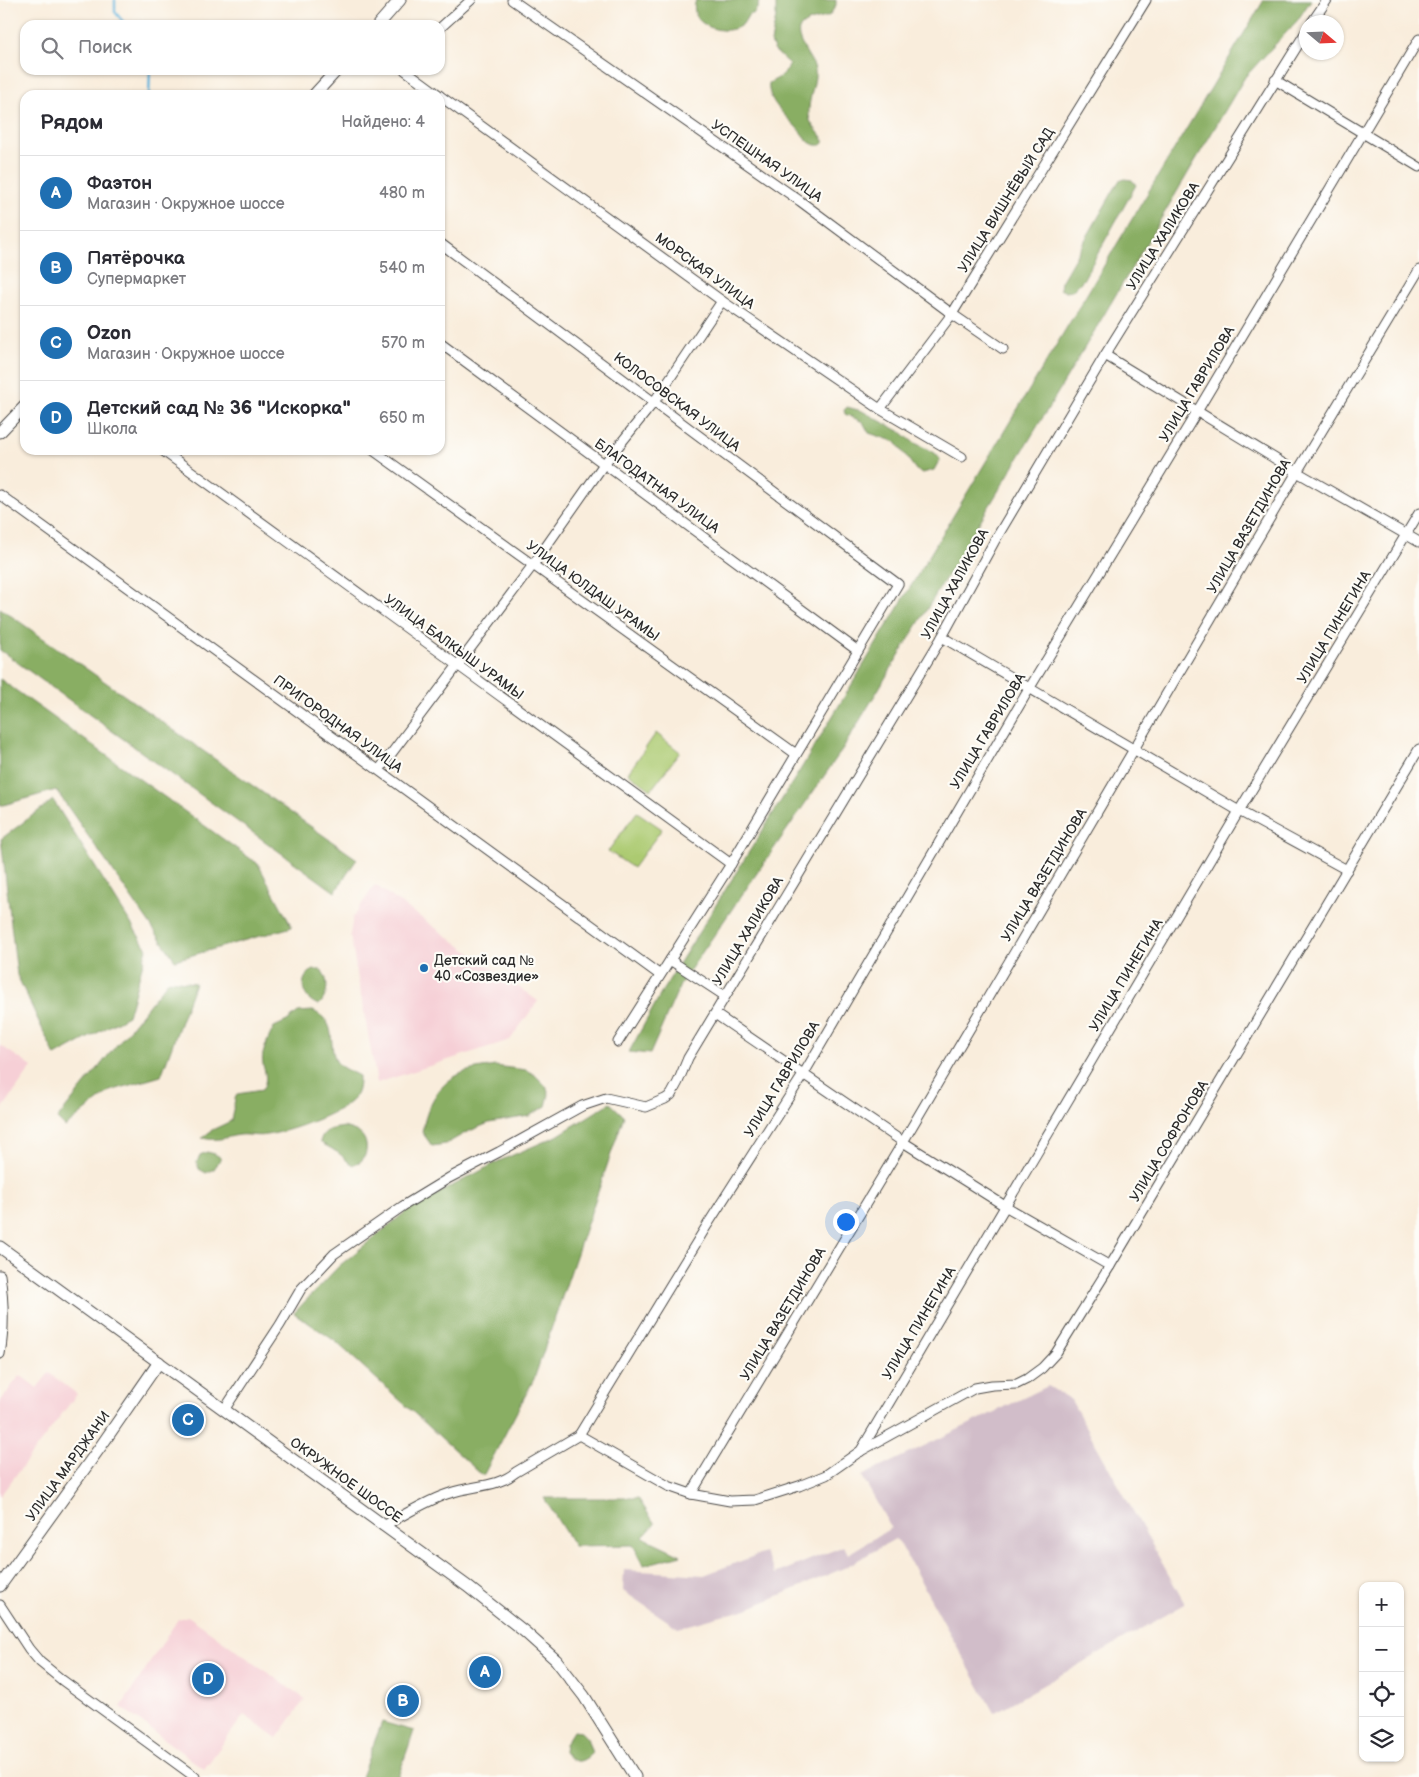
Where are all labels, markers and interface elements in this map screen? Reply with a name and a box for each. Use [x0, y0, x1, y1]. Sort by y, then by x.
north arrow [1299, 15, 1344, 60]
search box [20, 20, 445, 75]
icon: search [38, 34, 66, 62]
text: Поиск [78, 36, 132, 59]
text: Рядом [40, 110, 103, 135]
text: Найдено: 4 [341, 113, 425, 132]
street label: УСПЕШНАЯ УЛИЦА [708, 116, 826, 206]
street label: УЛИЦА ВИШНЁВЫЙ САД [954, 124, 1058, 276]
text: Фаэтон [87, 172, 152, 195]
street label: УЛИЦА ХАЛИКОВА [1123, 179, 1203, 293]
text: A [51, 184, 61, 203]
text: 480 m [379, 184, 425, 203]
text: Магазин · Окружное шоссе [87, 195, 285, 214]
street label: МОРСКАЯ УЛИЦА [652, 229, 758, 313]
text: Пятёрочка [87, 247, 185, 270]
text: B [50, 259, 62, 278]
text: 540 m [379, 259, 425, 278]
text: Супермаркет [87, 270, 186, 289]
text: Ozon [87, 322, 131, 345]
street label: УЛИЦА ГАВРИЛОВА [1156, 323, 1239, 445]
text: C [50, 334, 62, 353]
text: 570 m [381, 334, 425, 353]
text: Магазин · Окружное шоссе [87, 345, 285, 364]
street label: КОЛОСОВСКАЯ УЛИЦА [610, 349, 744, 455]
text: Детский сад № 36 "Искорка" [87, 397, 351, 420]
text: D [50, 409, 62, 428]
text: 650 m [379, 409, 425, 428]
text: Школа [87, 420, 137, 439]
street label: БЛАГОДАТНАЯ УЛИЦА [591, 435, 723, 537]
street label: УЛИЦА ВАЗЕТДИНОВА [1204, 455, 1295, 596]
street label: УЛИЦА ХАЛИКОВА [918, 525, 993, 642]
street label: УЛИЦА ЮЛДАШ УРАМЫ [523, 537, 663, 645]
street label: УЛИЦА ПИНЕГИНА [1294, 567, 1375, 687]
street label: УЛИЦА БАЛКЫШ УРАМЫ [381, 591, 527, 703]
street label: УЛИЦА ГАВРИЛОВА [947, 670, 1030, 792]
street label: ПРИГОРОДНАЯ УЛИЦА [270, 671, 406, 777]
street label: УЛИЦА ВАЗЕТДИНОВА [997, 805, 1091, 945]
street label: УЛИЦА ХАЛИКОВА [709, 873, 787, 988]
street label: УЛИЦА ПИНЕГИНА [1086, 915, 1167, 1035]
place label: Детский сад № 40 «Созвездие» [434, 952, 539, 985]
marker: Детский сад № 40 «Созвездие» [418, 962, 430, 974]
street label: УЛИЦА ГАВРИЛОВА [741, 1018, 824, 1140]
street label: УЛИЦА СОФРОНОВА [1126, 1077, 1212, 1205]
your location [833, 1209, 859, 1235]
street label: УЛИЦА ВАЗЕТДИНОВА [736, 1244, 830, 1384]
street label: УЛИЦА ПИНЕГИНА [879, 1263, 960, 1383]
pin: C [172, 1401, 204, 1439]
street label: УЛИЦА МАРДЖАНИ [22, 1408, 114, 1524]
street label: ОКРУЖНОЕ ШОССЕ [287, 1434, 405, 1526]
map controls [1359, 1582, 1404, 1762]
button: + [1359, 1582, 1404, 1627]
button: − [1359, 1627, 1404, 1672]
pin: A [469, 1653, 501, 1691]
pin: D [192, 1660, 224, 1698]
button: locate [1359, 1672, 1404, 1717]
pin: B [387, 1682, 419, 1720]
button: layers [1359, 1717, 1404, 1762]

